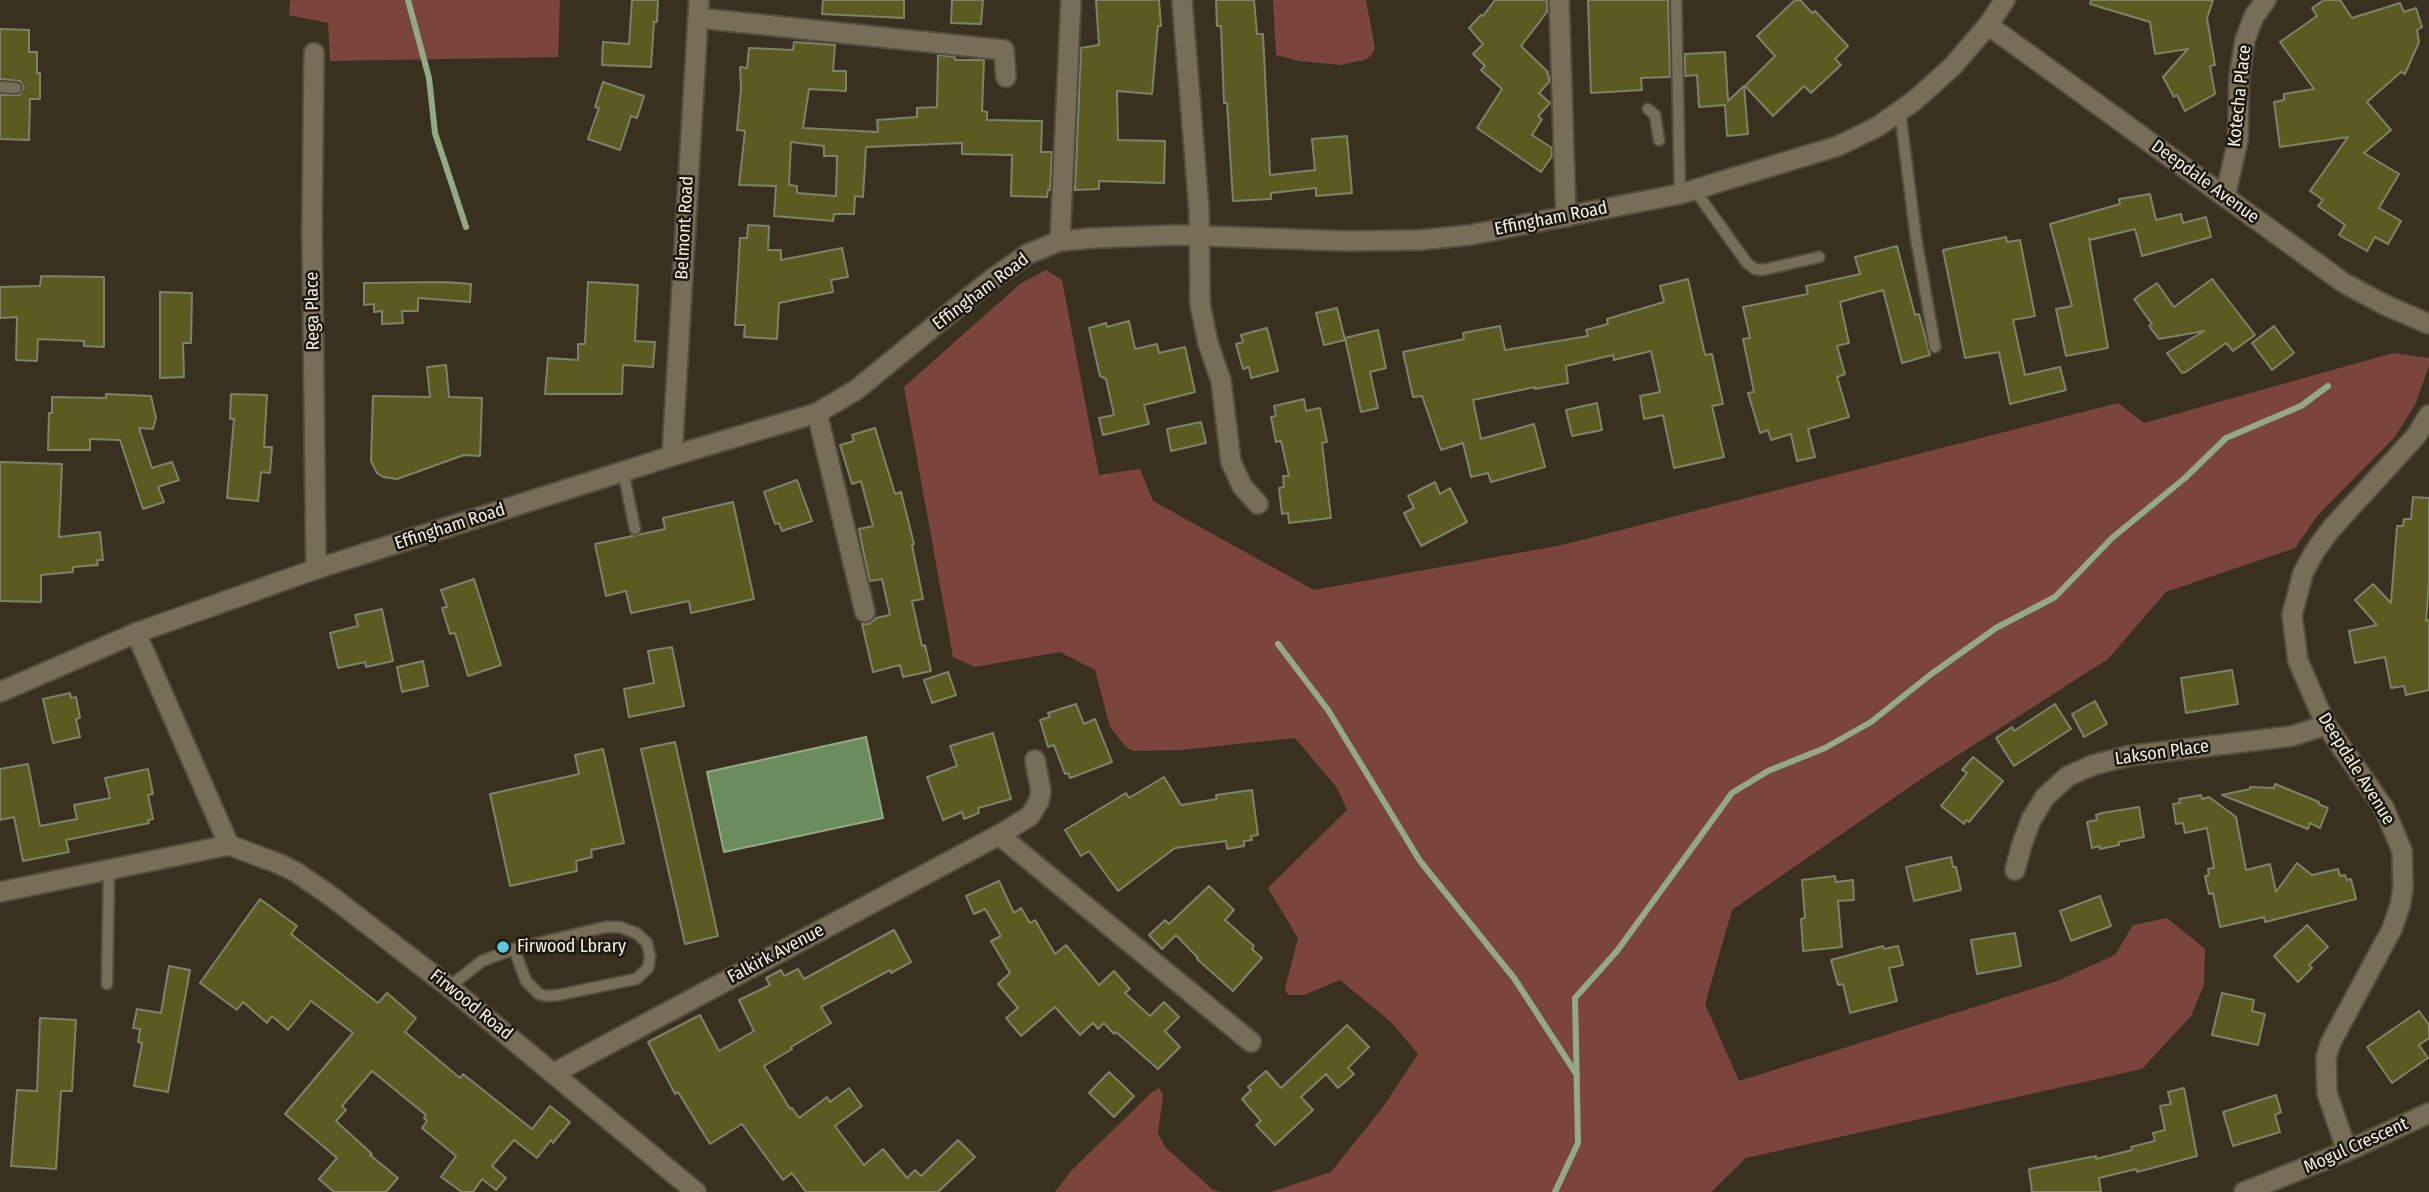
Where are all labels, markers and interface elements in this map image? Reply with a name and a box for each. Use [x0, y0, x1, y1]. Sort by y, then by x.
street label: Kotecha Place [2224, 44, 2256, 148]
street label: Deepdale Avenue [2147, 136, 2263, 228]
street label: Belmont Road [672, 176, 698, 280]
street label: Effingham Road [1493, 197, 1609, 241]
street label: Effingham Road [929, 249, 1033, 335]
street label: Rega Place [302, 272, 324, 350]
street label: Effingham Road [392, 499, 508, 555]
street label: Deepdale Avenue [2313, 709, 2399, 829]
street label: Lakson Place [2114, 736, 2210, 770]
street label: Falkirk Avenue [724, 920, 828, 988]
place label: Firwood Lbrary [517, 936, 626, 958]
marker: Firwood Lbrary [495, 939, 511, 955]
street label: Firwood Road [425, 965, 517, 1045]
street label: Mogul Crescent [2301, 1113, 2411, 1179]

